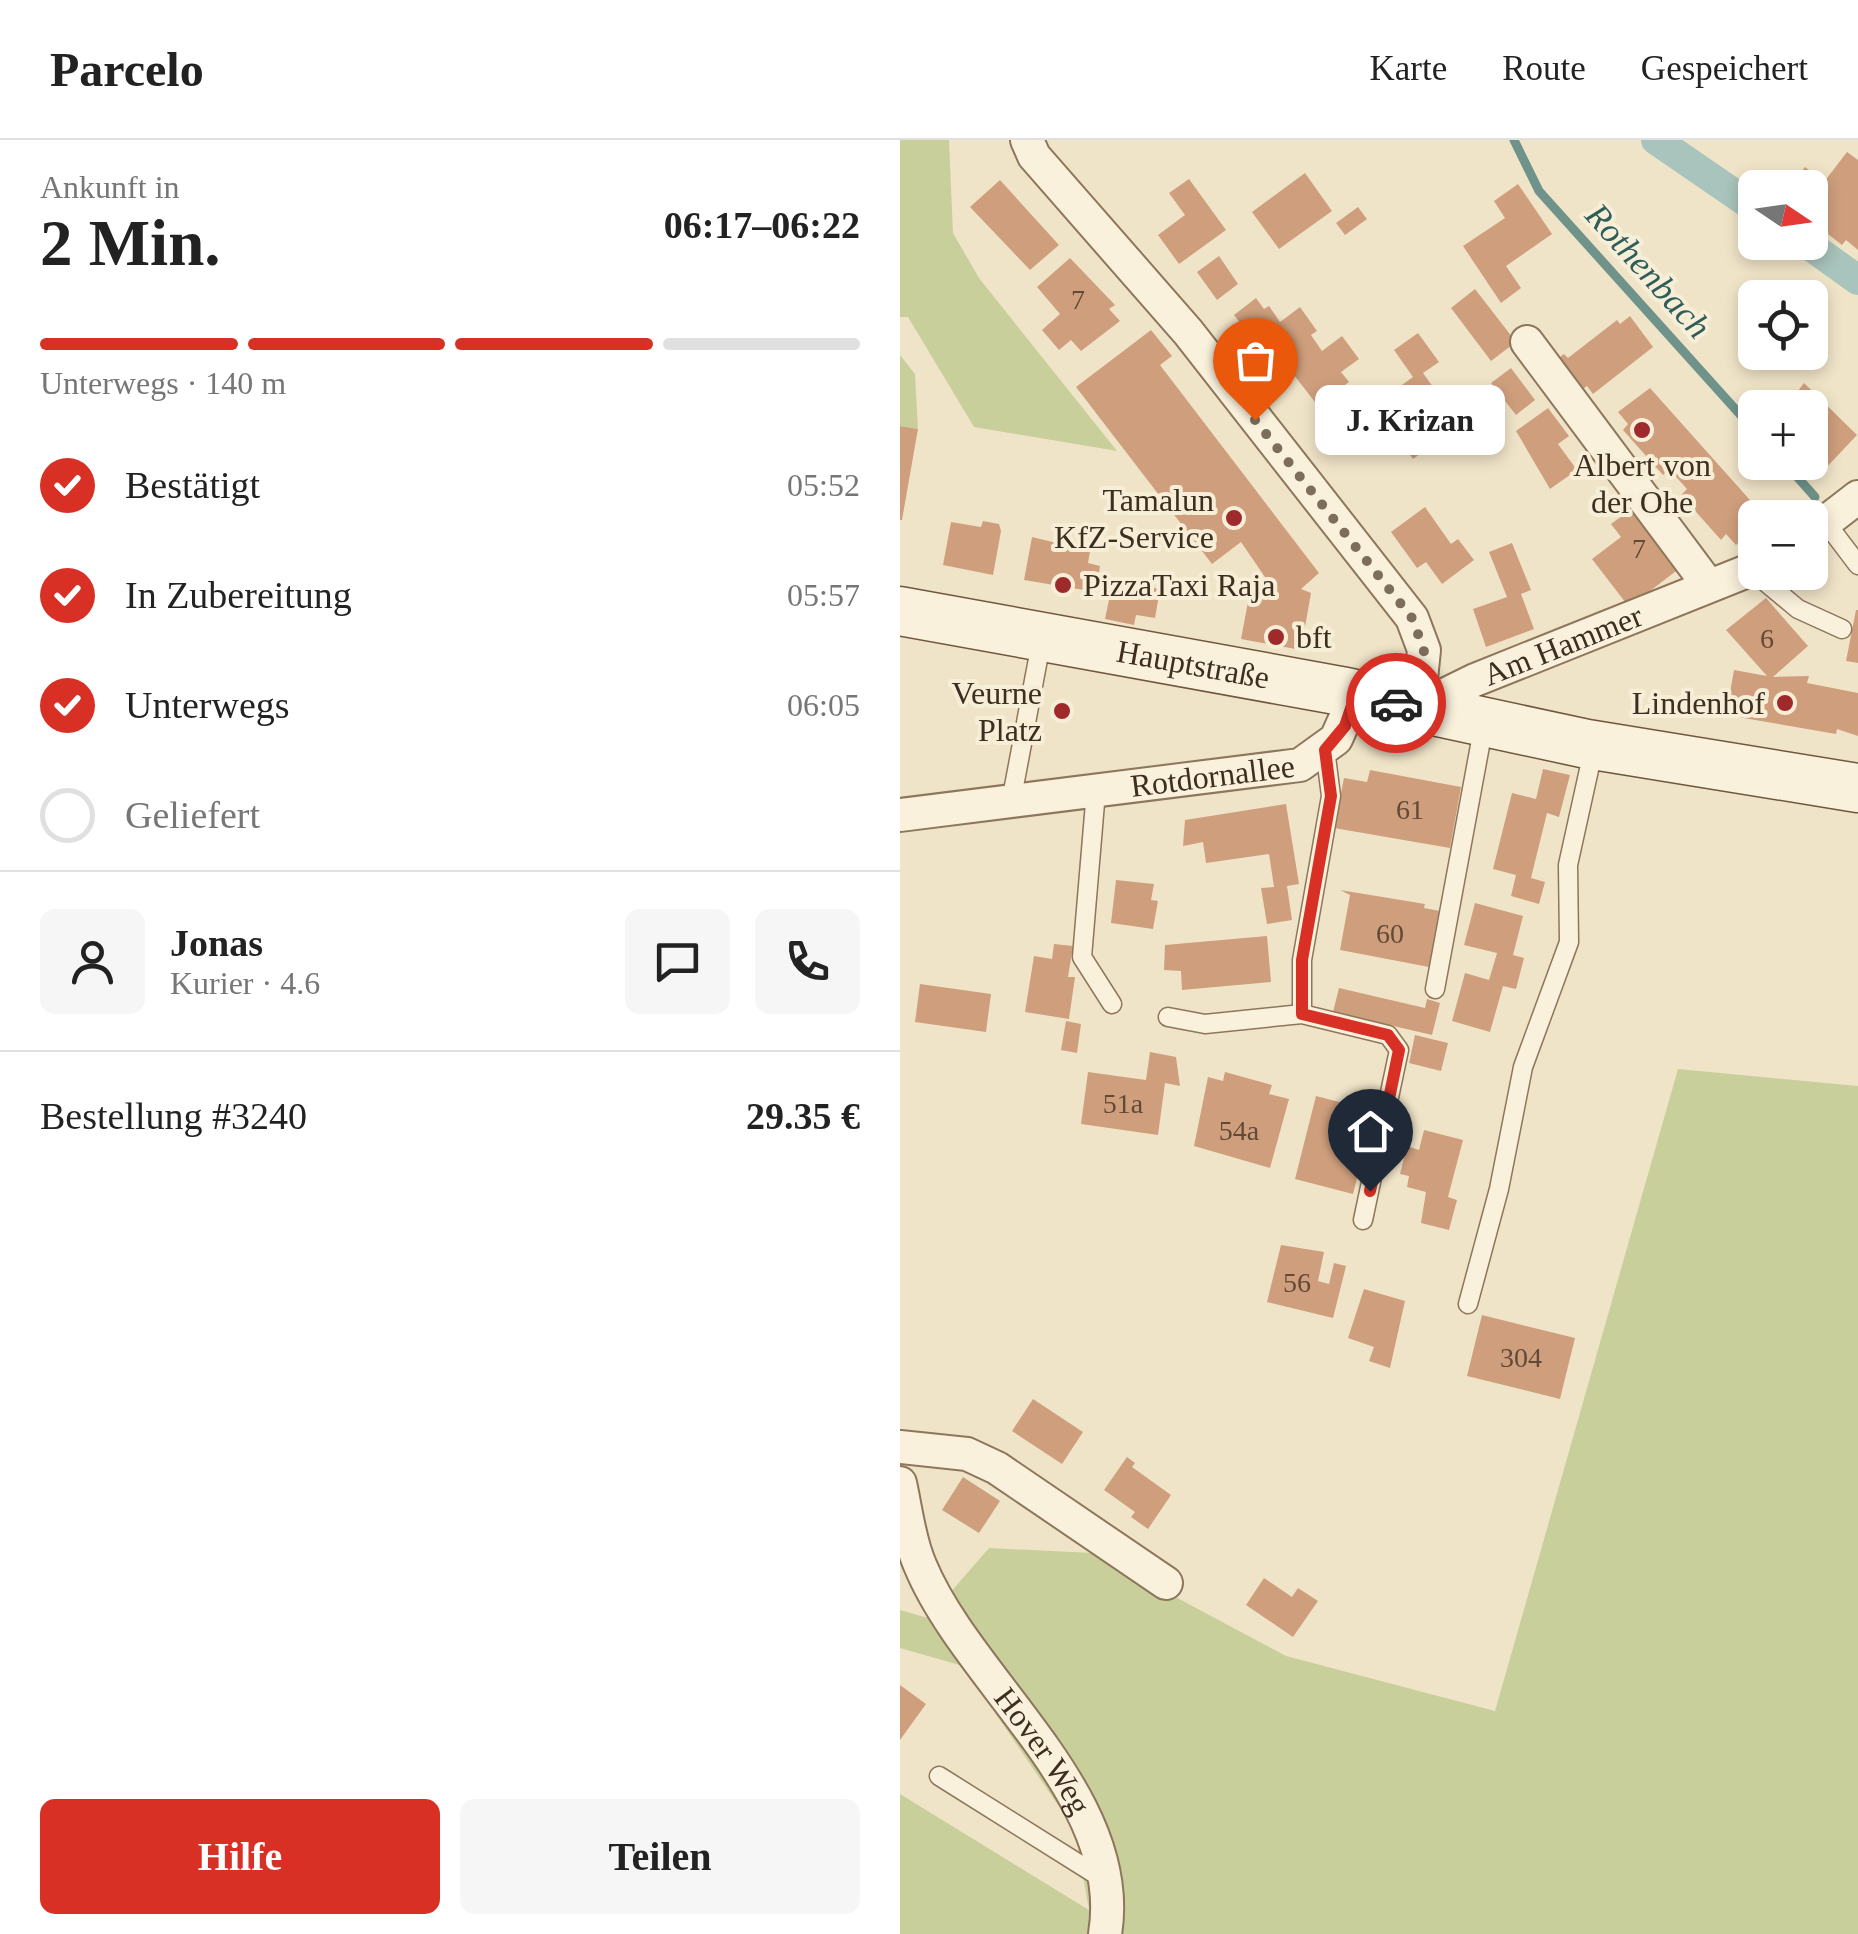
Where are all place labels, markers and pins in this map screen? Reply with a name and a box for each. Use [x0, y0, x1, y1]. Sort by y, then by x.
pin [1213, 318, 1298, 421]
callout: J. Krizan [1315, 385, 1505, 455]
marker: Albert von der Ohe [1631, 419, 1653, 441]
place label: Albert von der Ohe [1573, 447, 1711, 520]
place label: Tamalun KfZ-Service [1054, 482, 1214, 555]
marker: Tamalun KfZ-Service [1223, 507, 1245, 529]
place label: PizzaTaxi Raja [1083, 567, 1275, 603]
marker: PizzaTaxi Raja [1052, 574, 1074, 596]
place label: bft [1296, 619, 1332, 655]
marker: bft [1265, 626, 1287, 648]
place label: Veurne Platz [951, 675, 1042, 748]
place label: Lindenhof [1632, 685, 1765, 721]
marker: Lindenhof [1774, 692, 1796, 714]
marker: Veurne Platz [1051, 700, 1073, 722]
pin [1328, 1089, 1413, 1192]

